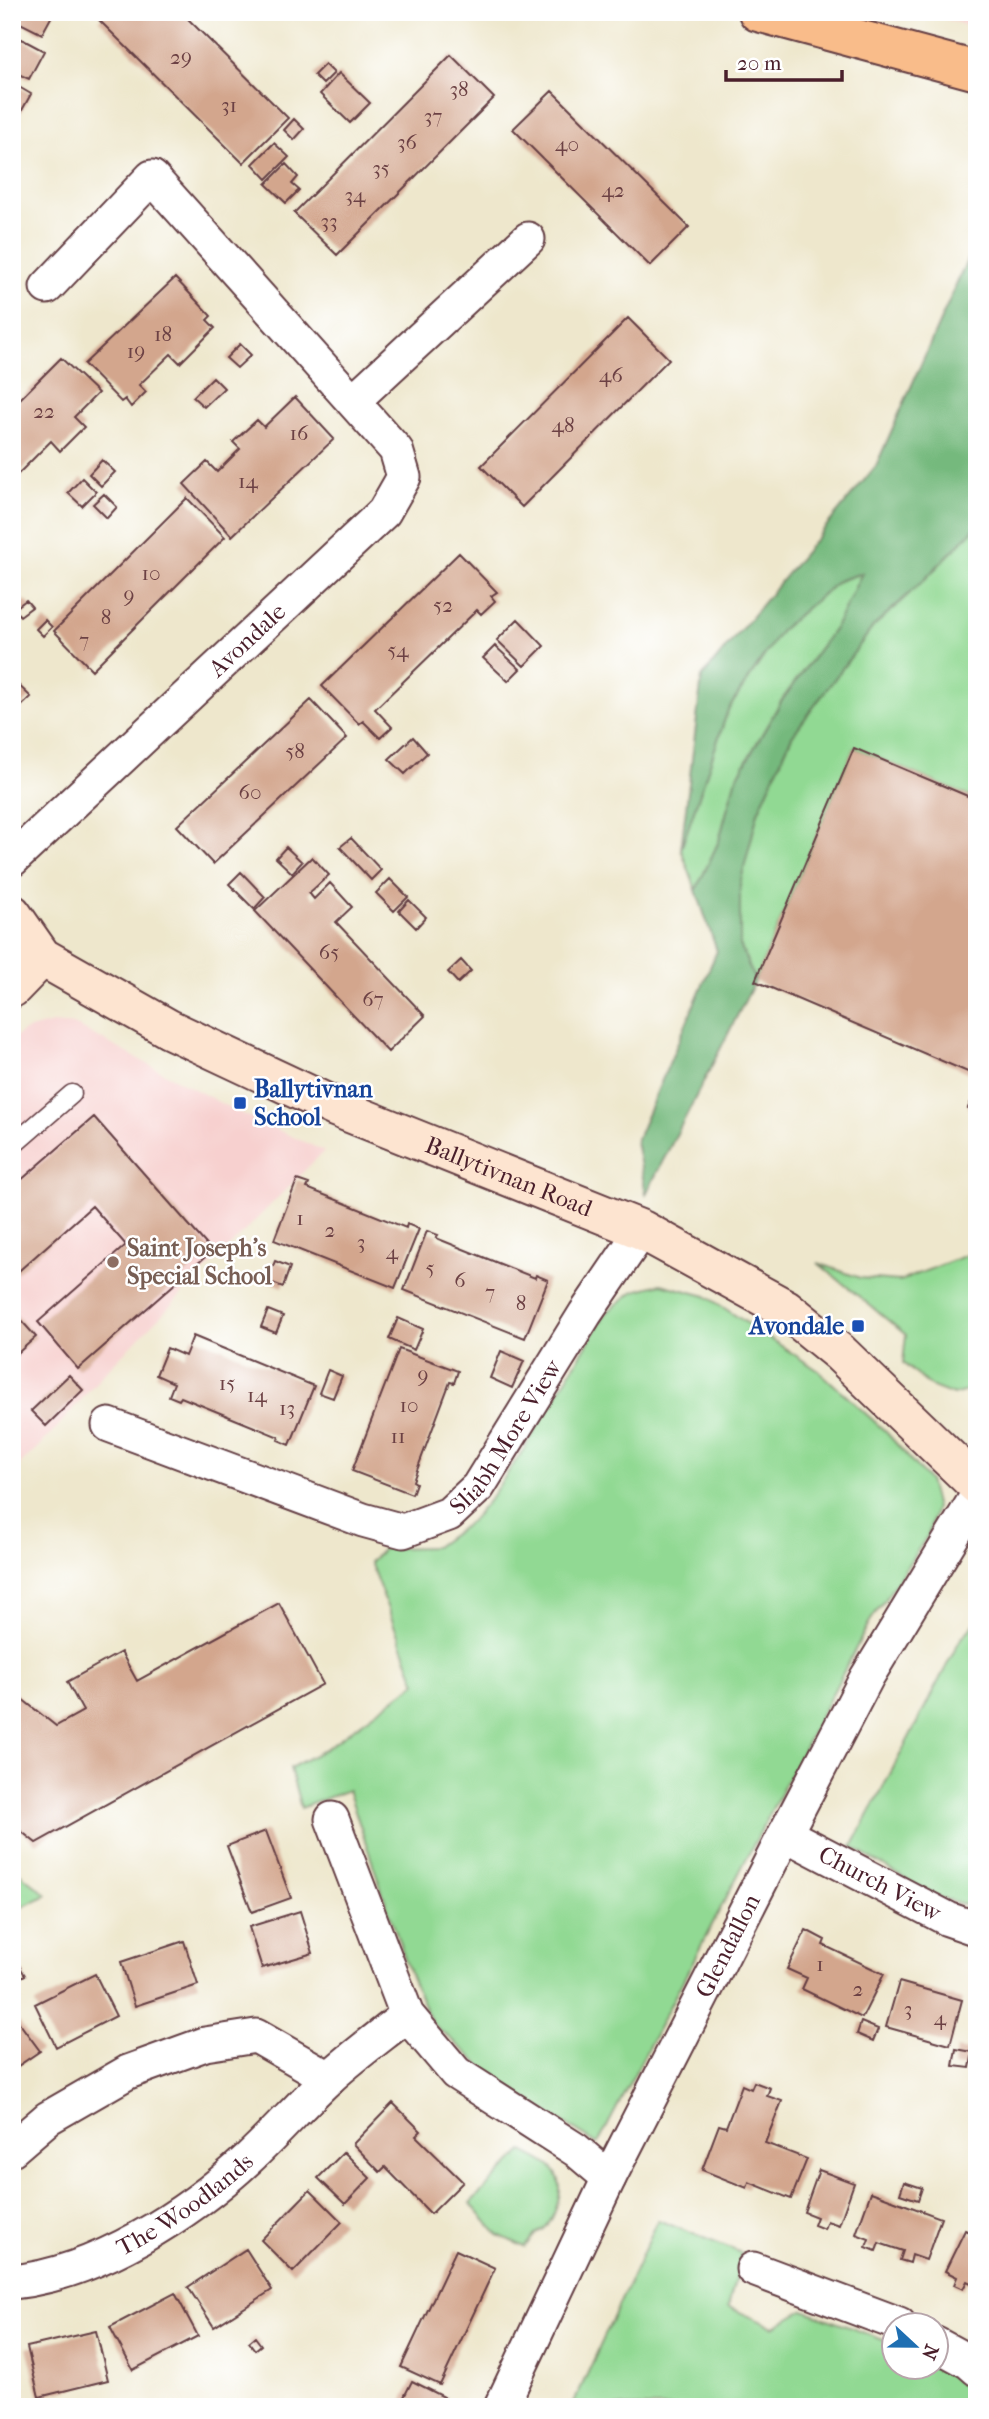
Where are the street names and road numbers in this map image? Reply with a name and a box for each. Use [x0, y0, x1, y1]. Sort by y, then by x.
street label: Avondale [202, 597, 291, 683]
street label: Ballytivnan Road [421, 1131, 597, 1223]
street label: Sliabh More View [444, 1354, 568, 1520]
street label: Church View [814, 1840, 947, 1927]
street label: Glendallon [690, 1889, 766, 2002]
street label: The Woodlands [112, 2147, 259, 2262]

